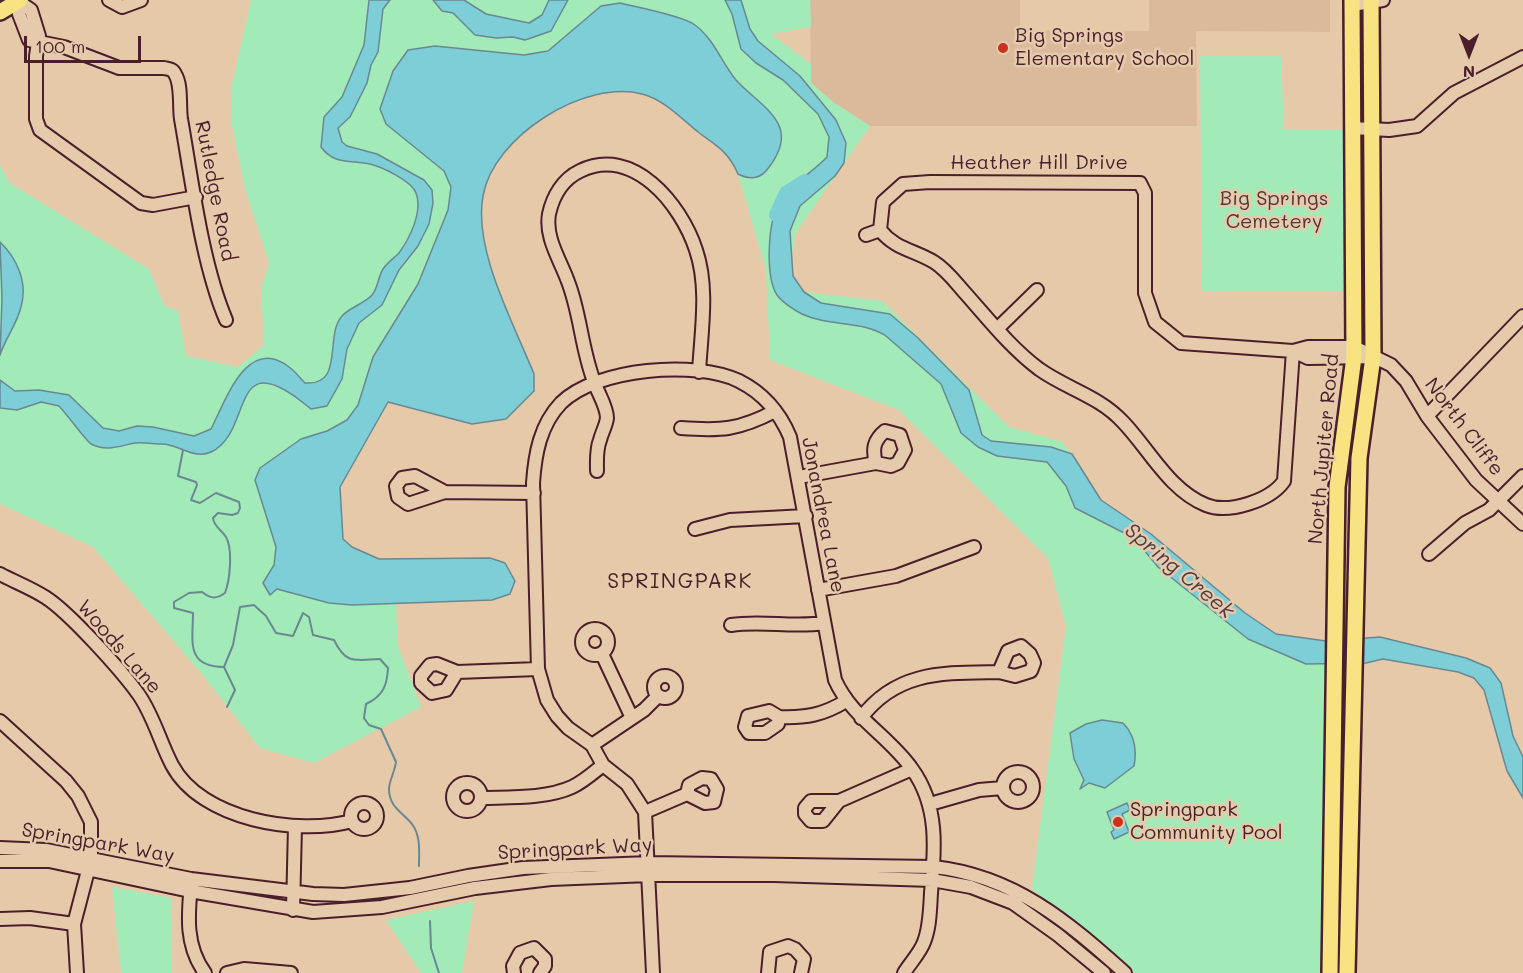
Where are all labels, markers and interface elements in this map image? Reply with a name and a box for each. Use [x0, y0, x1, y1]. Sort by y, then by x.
scale bar [27, 24, 144, 62]
place label: Big Springs Elementary School [1015, 24, 1194, 71]
north arrow [1439, 24, 1499, 84]
text: 100 m [35, 34, 85, 58]
marker: Big Springs Elementary School [996, 41, 1010, 55]
text: N [1463, 62, 1475, 83]
street label: Rutledge Road [190, 119, 240, 263]
street label: Heather Hill Drive [950, 151, 1128, 175]
park label: Big Springs Cemetery [1220, 187, 1328, 234]
street label: North Jupiter Road [1304, 353, 1344, 545]
street label: North Cliffe [1419, 373, 1509, 481]
street label: Jonandrea Lane [796, 435, 850, 595]
water label: Spring Creek [1119, 518, 1239, 624]
district label: SPRINGPARK [607, 569, 753, 595]
street label: Woods Lane [72, 595, 166, 699]
place label: Springpark Community Pool [1130, 798, 1283, 845]
marker: Springpark Community Pool [1111, 815, 1125, 829]
street label: Springpark Way [20, 818, 176, 868]
street label: Springpark Way [497, 833, 653, 865]

